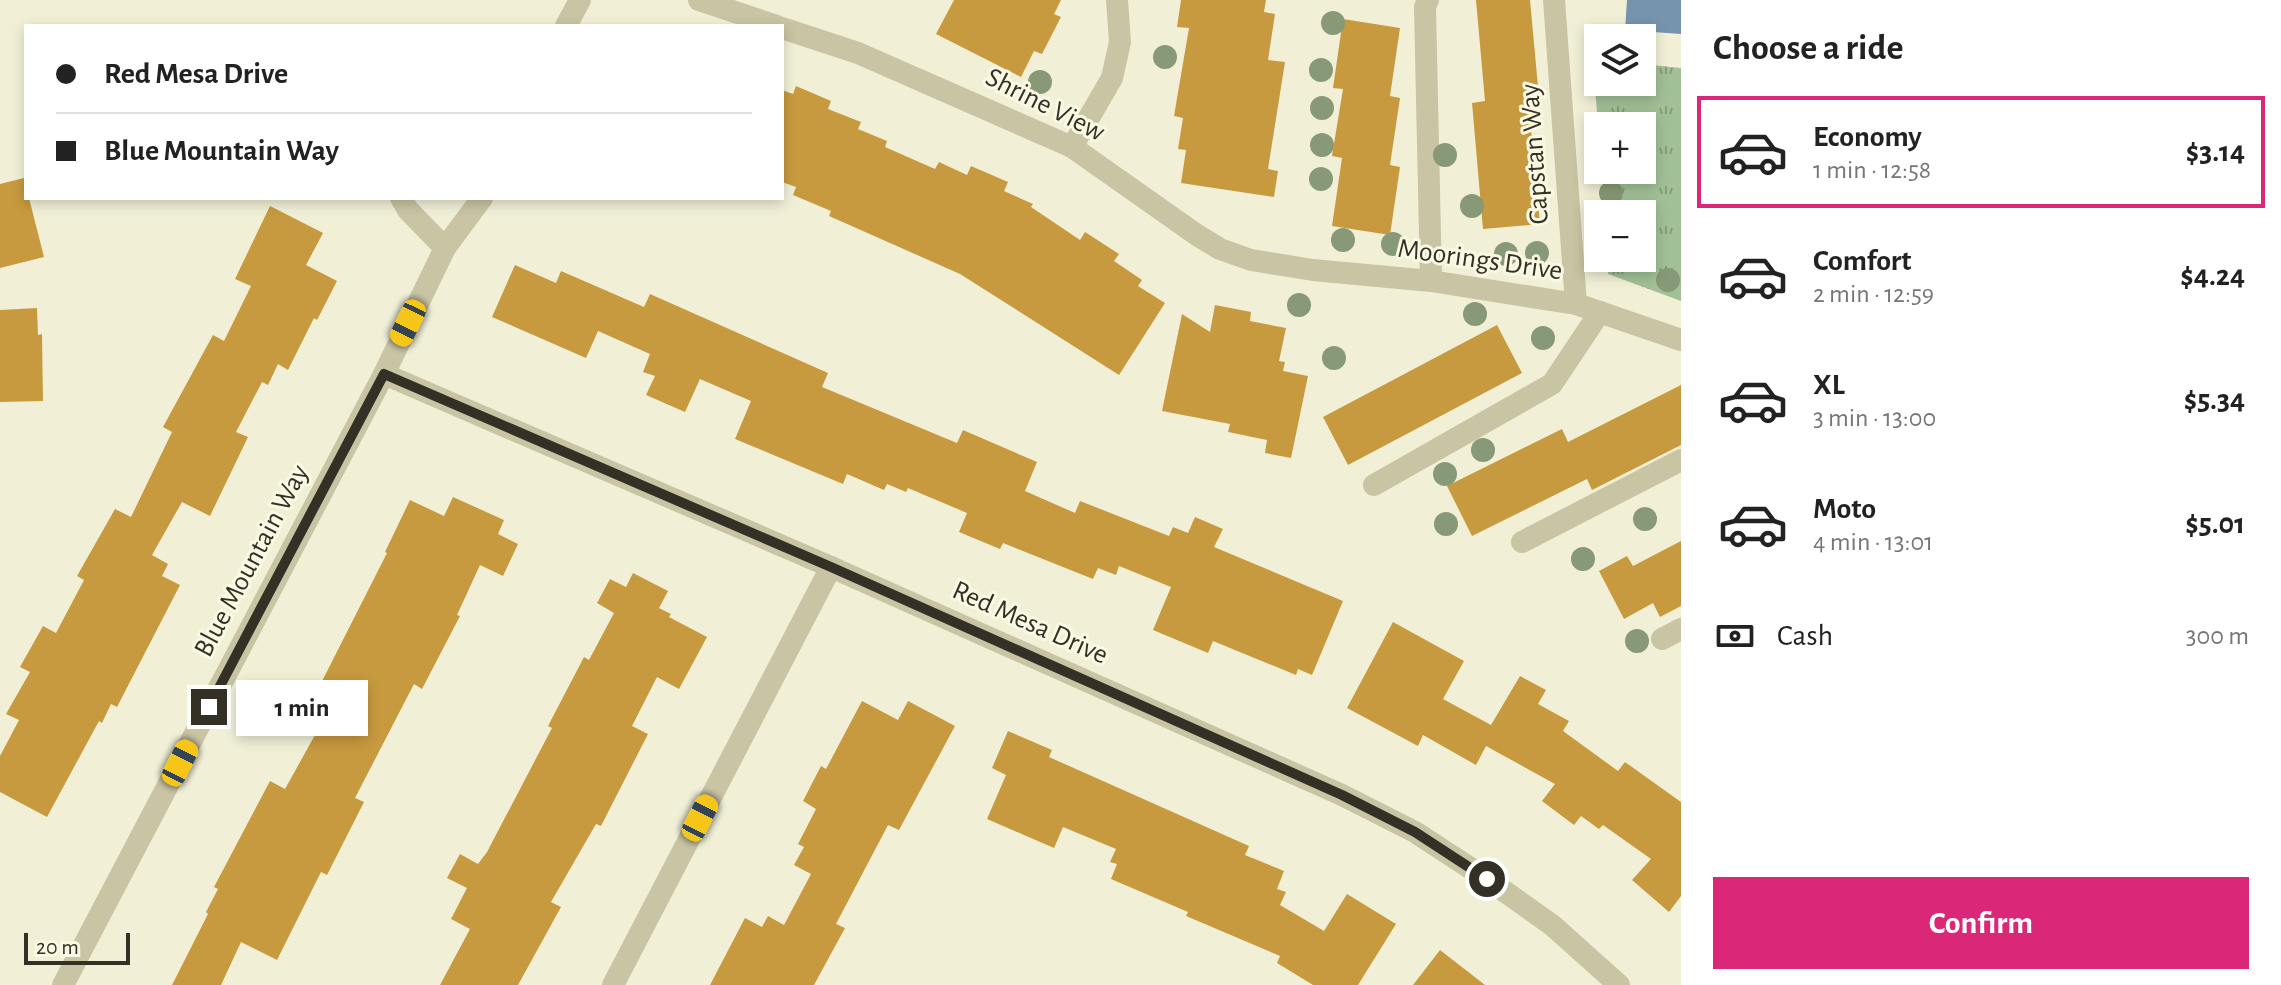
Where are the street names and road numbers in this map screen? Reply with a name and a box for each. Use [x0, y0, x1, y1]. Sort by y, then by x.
street label: Shrine View [981, 63, 1109, 147]
street label: Capstan Way [1516, 83, 1554, 225]
street label: Moorings Drive [1396, 235, 1564, 285]
street label: Blue Mountain Way [190, 460, 314, 662]
street label: Red Mesa Drive [948, 576, 1112, 670]

